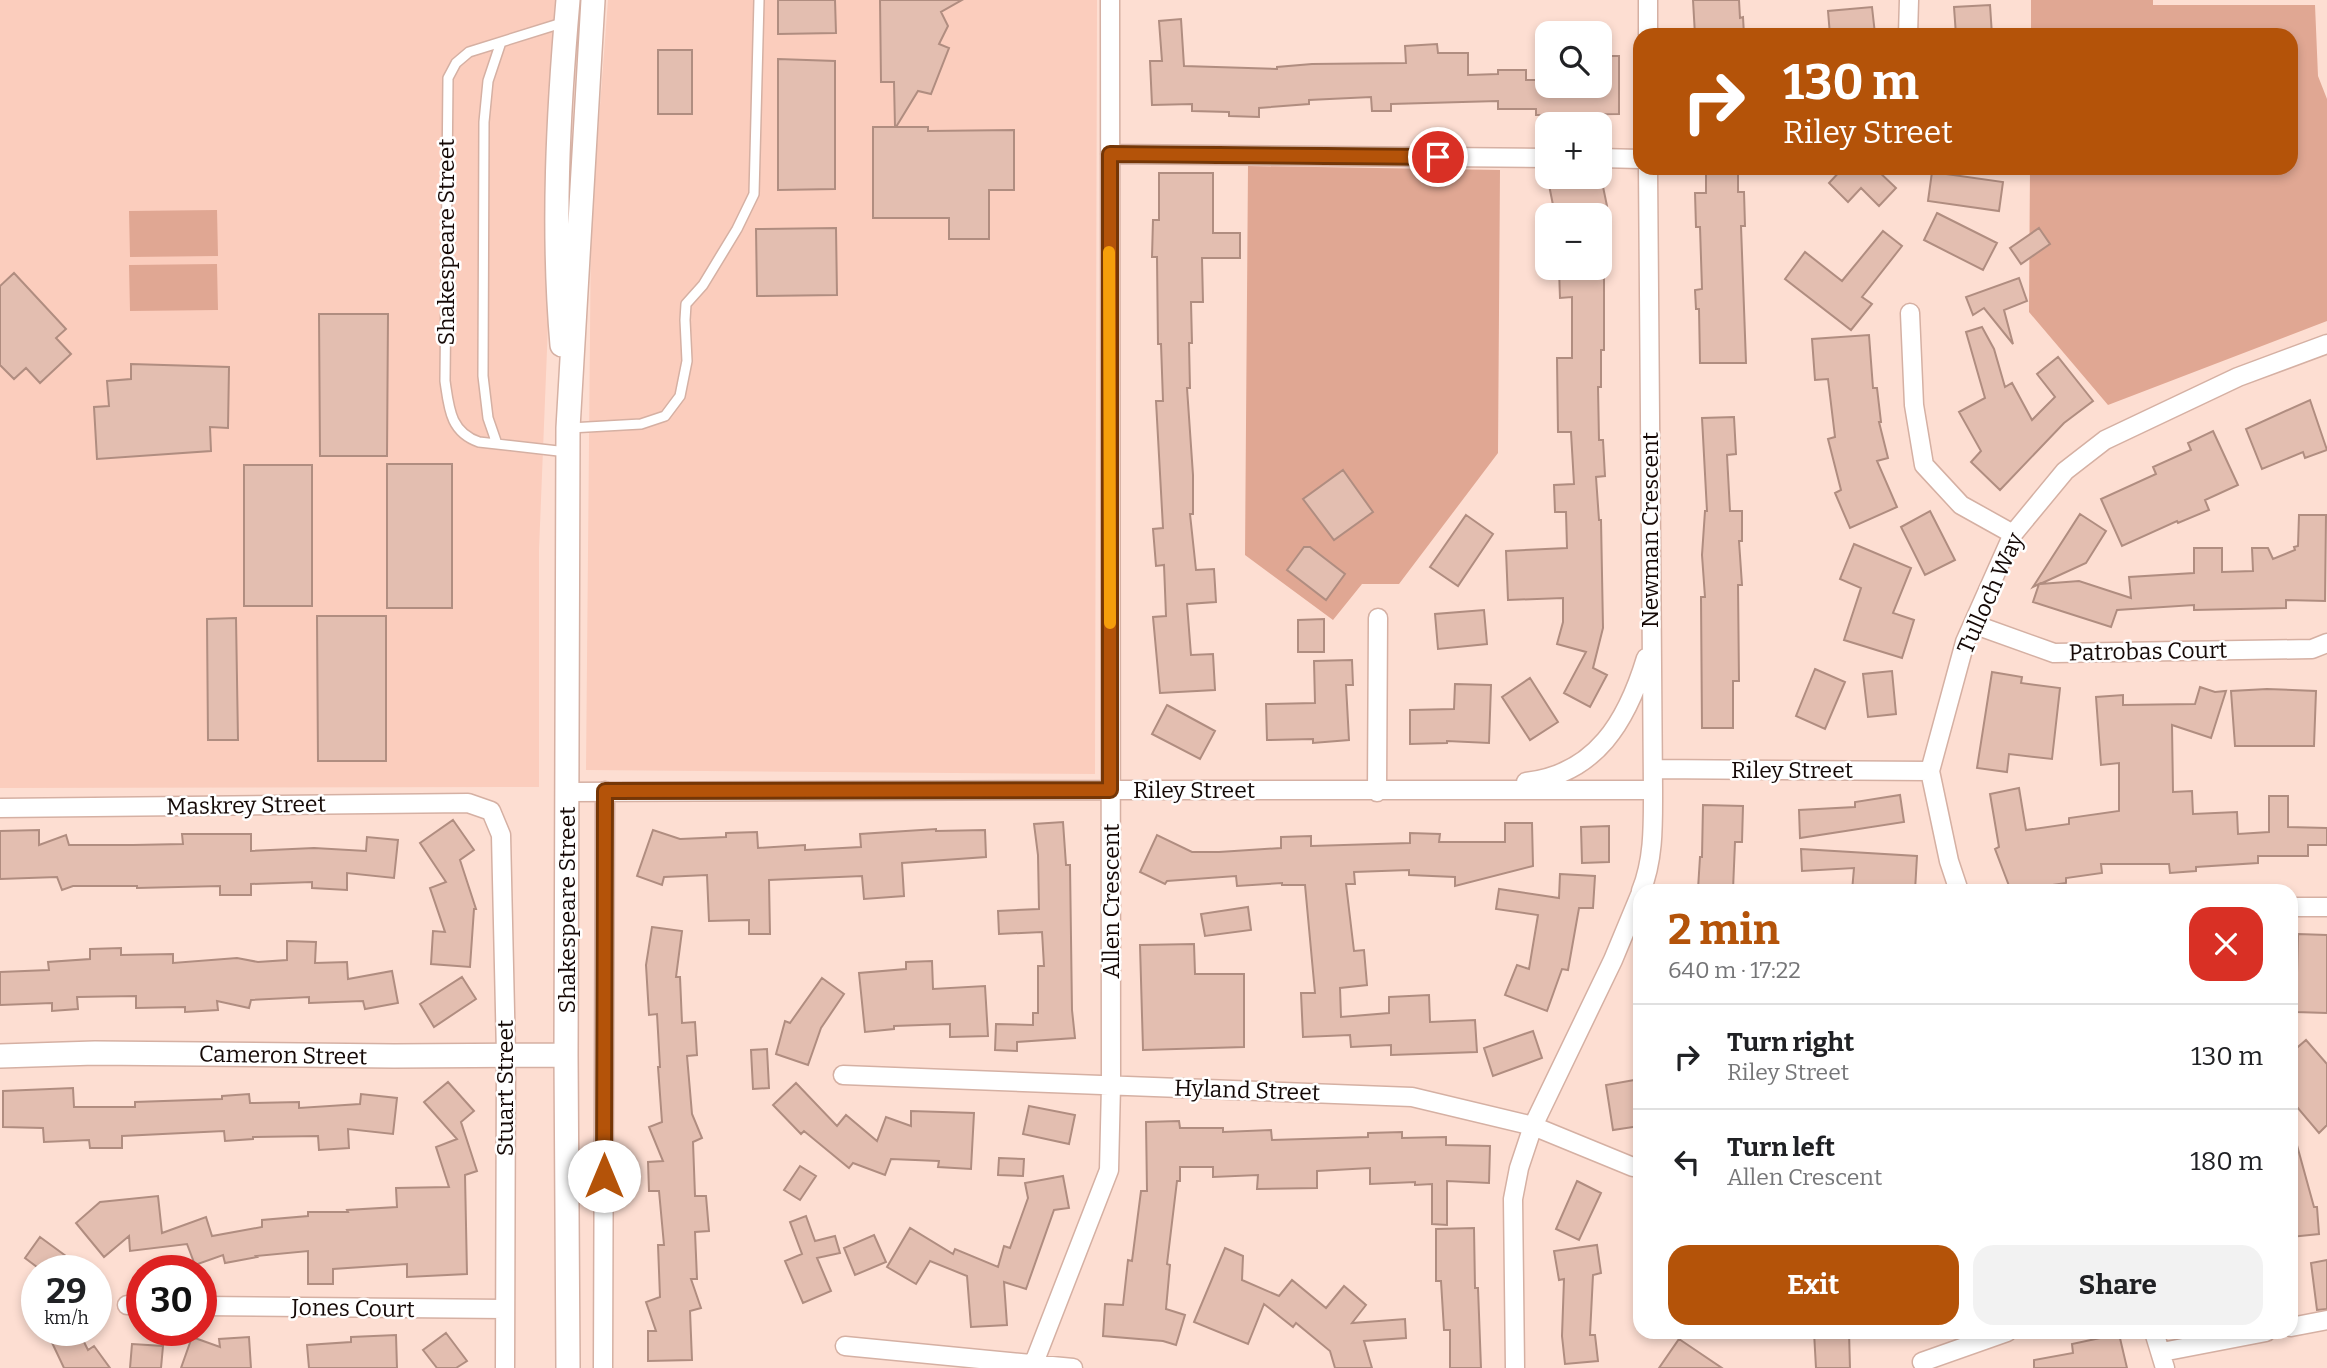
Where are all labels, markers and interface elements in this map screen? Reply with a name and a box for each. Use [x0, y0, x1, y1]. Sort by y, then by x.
map controls [1535, 21, 1612, 280]
button: search [1535, 21, 1612, 98]
text: 130 m [1783, 53, 1919, 112]
icon: right [1668, 56, 1759, 147]
button: + [1535, 112, 1612, 189]
text: Riley Street [1783, 113, 1953, 151]
pin [1408, 127, 1468, 187]
street label: Shakespeare Street [432, 138, 460, 346]
icon: arrive [1419, 138, 1457, 176]
button: − [1535, 203, 1612, 280]
street label: Newman Crescent [1636, 432, 1664, 628]
street label: Tulloch Way [1951, 527, 2030, 658]
street label: Patrobas Court [2068, 636, 2228, 666]
street label: Riley Street [1731, 756, 1853, 784]
street label: Riley Street [1133, 776, 1255, 804]
street label: Maskrey Street [166, 790, 326, 820]
street label: Shakespeare Street [553, 806, 581, 1014]
street label: Allen Crescent [1097, 823, 1125, 979]
text: 2 min [1668, 905, 1780, 955]
button: close [2189, 907, 2263, 981]
text: 640 m · 17:22 [1668, 956, 1801, 984]
street label: Stuart Street [491, 1020, 519, 1156]
text: Turn right [1727, 1027, 1854, 1058]
icon: right [1668, 1038, 1706, 1076]
street label: Cameron Street [199, 1040, 367, 1070]
text: 130 m [2191, 1041, 2263, 1072]
text: Riley Street [1727, 1058, 1849, 1086]
street label: Hyland Street [1173, 1073, 1321, 1107]
text: Turn left [1727, 1132, 1835, 1163]
position arrow [567, 1139, 641, 1213]
icon: left [1668, 1143, 1706, 1181]
text: 180 m [2190, 1146, 2263, 1177]
text: Allen Crescent [1727, 1163, 1882, 1191]
button: Exit [1668, 1245, 1959, 1325]
button: Share [1973, 1245, 2263, 1325]
speed limit sign: 30 [126, 1255, 217, 1346]
text: 29 [46, 1270, 87, 1312]
street label: Jones Court [290, 1293, 415, 1323]
text: km/h [44, 1307, 89, 1329]

